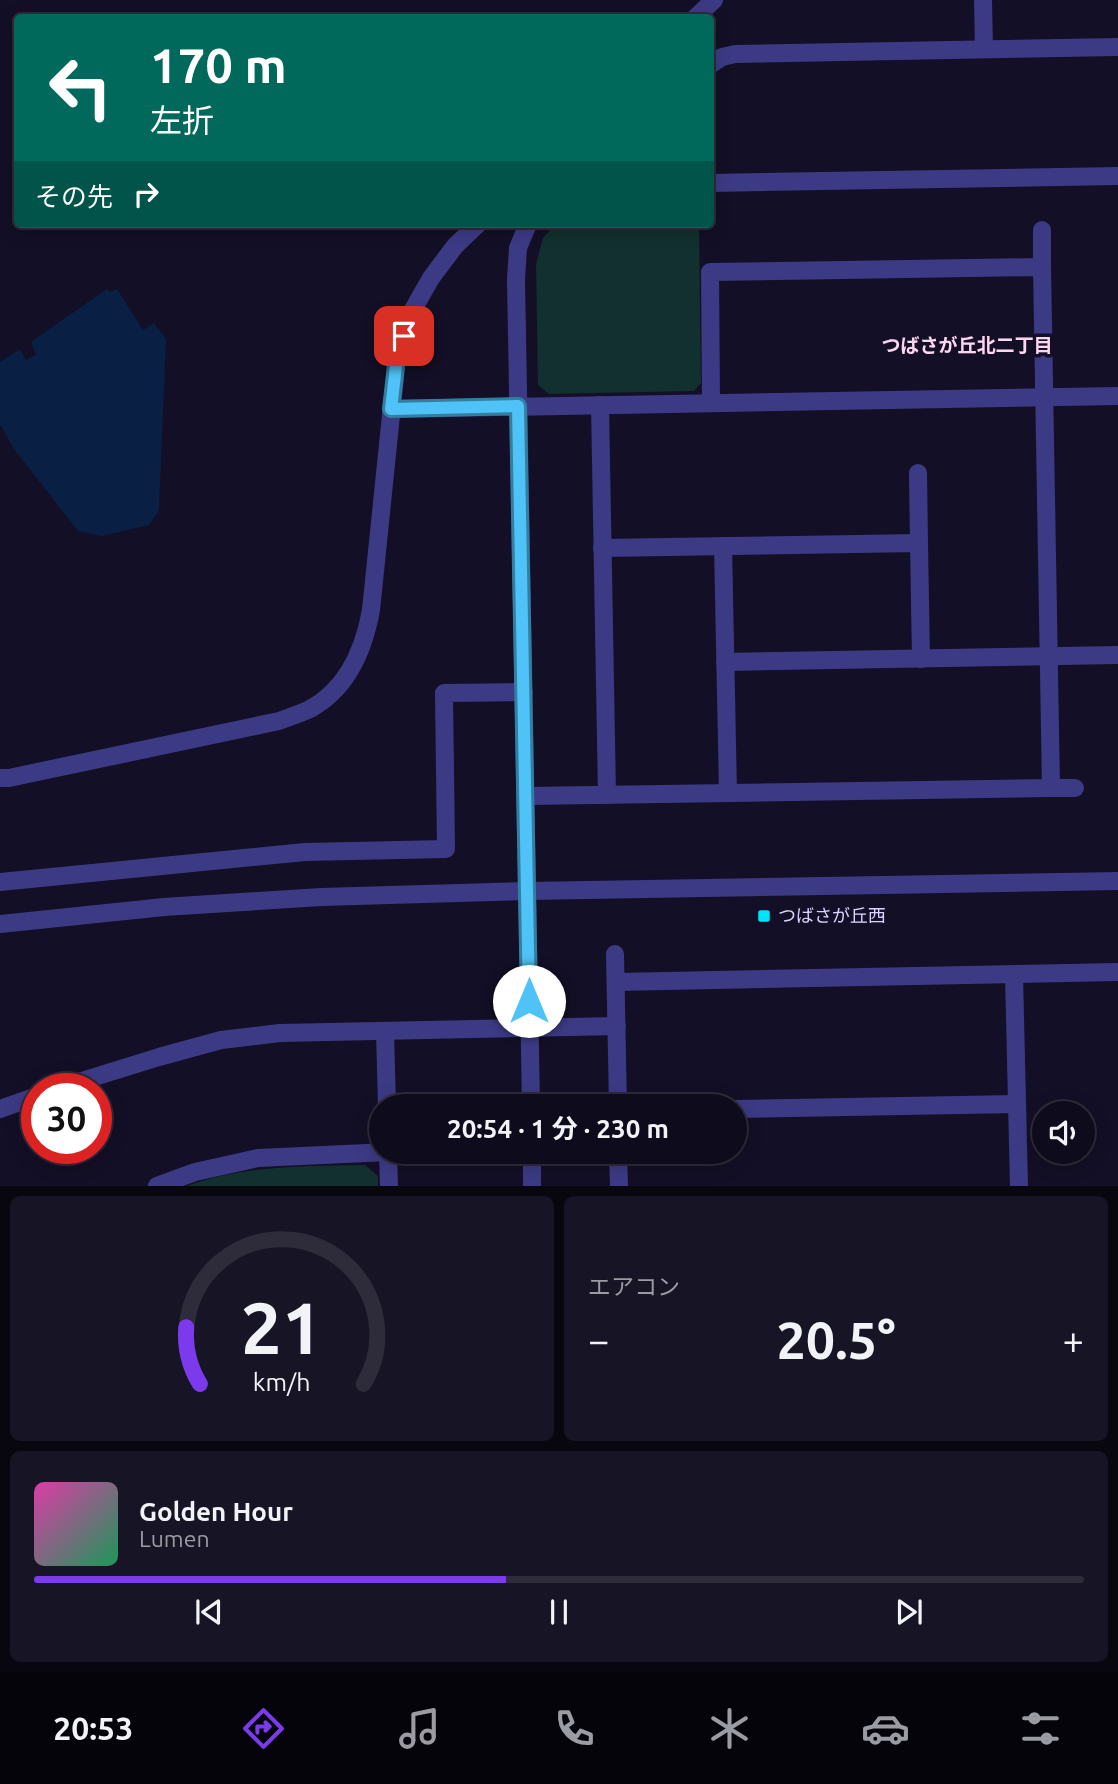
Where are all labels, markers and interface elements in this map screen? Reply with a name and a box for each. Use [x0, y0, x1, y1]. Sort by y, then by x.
text: 170 m [150, 37, 287, 92]
icon: left [35, 42, 126, 133]
text: 左折 [150, 102, 214, 138]
icon: right [127, 175, 165, 213]
text: その先 [35, 182, 113, 211]
pin [374, 306, 434, 366]
icon: arrive [385, 317, 423, 355]
district label: つばさが丘北二丁目 [881, 334, 1053, 356]
place label: つばさが丘西 [778, 905, 886, 925]
marker: つばさが丘西 [756, 908, 772, 924]
position arrow [492, 964, 566, 1038]
speed limit sign: 30 [21, 1073, 112, 1164]
map controls [1032, 1101, 1095, 1164]
button: sound [1032, 1101, 1095, 1164]
text: 20:54 · 1 分 · 230 m [447, 1114, 669, 1143]
text: エアコン [588, 1274, 680, 1299]
text: 21 [241, 1287, 323, 1369]
text: 20.5° [776, 1311, 896, 1369]
text: − [588, 1319, 609, 1361]
text: + [1063, 1319, 1084, 1361]
text: km/h [253, 1368, 311, 1396]
text: Golden Hour [139, 1497, 293, 1526]
text: Lumen [139, 1526, 210, 1551]
icon: previous [190, 1593, 228, 1631]
icon: pause [540, 1593, 578, 1631]
icon: next [890, 1593, 928, 1631]
icon: directions [239, 1704, 288, 1753]
icon: music [395, 1704, 444, 1753]
icon: phone [550, 1704, 599, 1753]
icon: climate [705, 1704, 754, 1753]
icon: car [861, 1704, 910, 1753]
icon: filters [1016, 1704, 1065, 1753]
text: 20:53 [53, 1710, 133, 1746]

